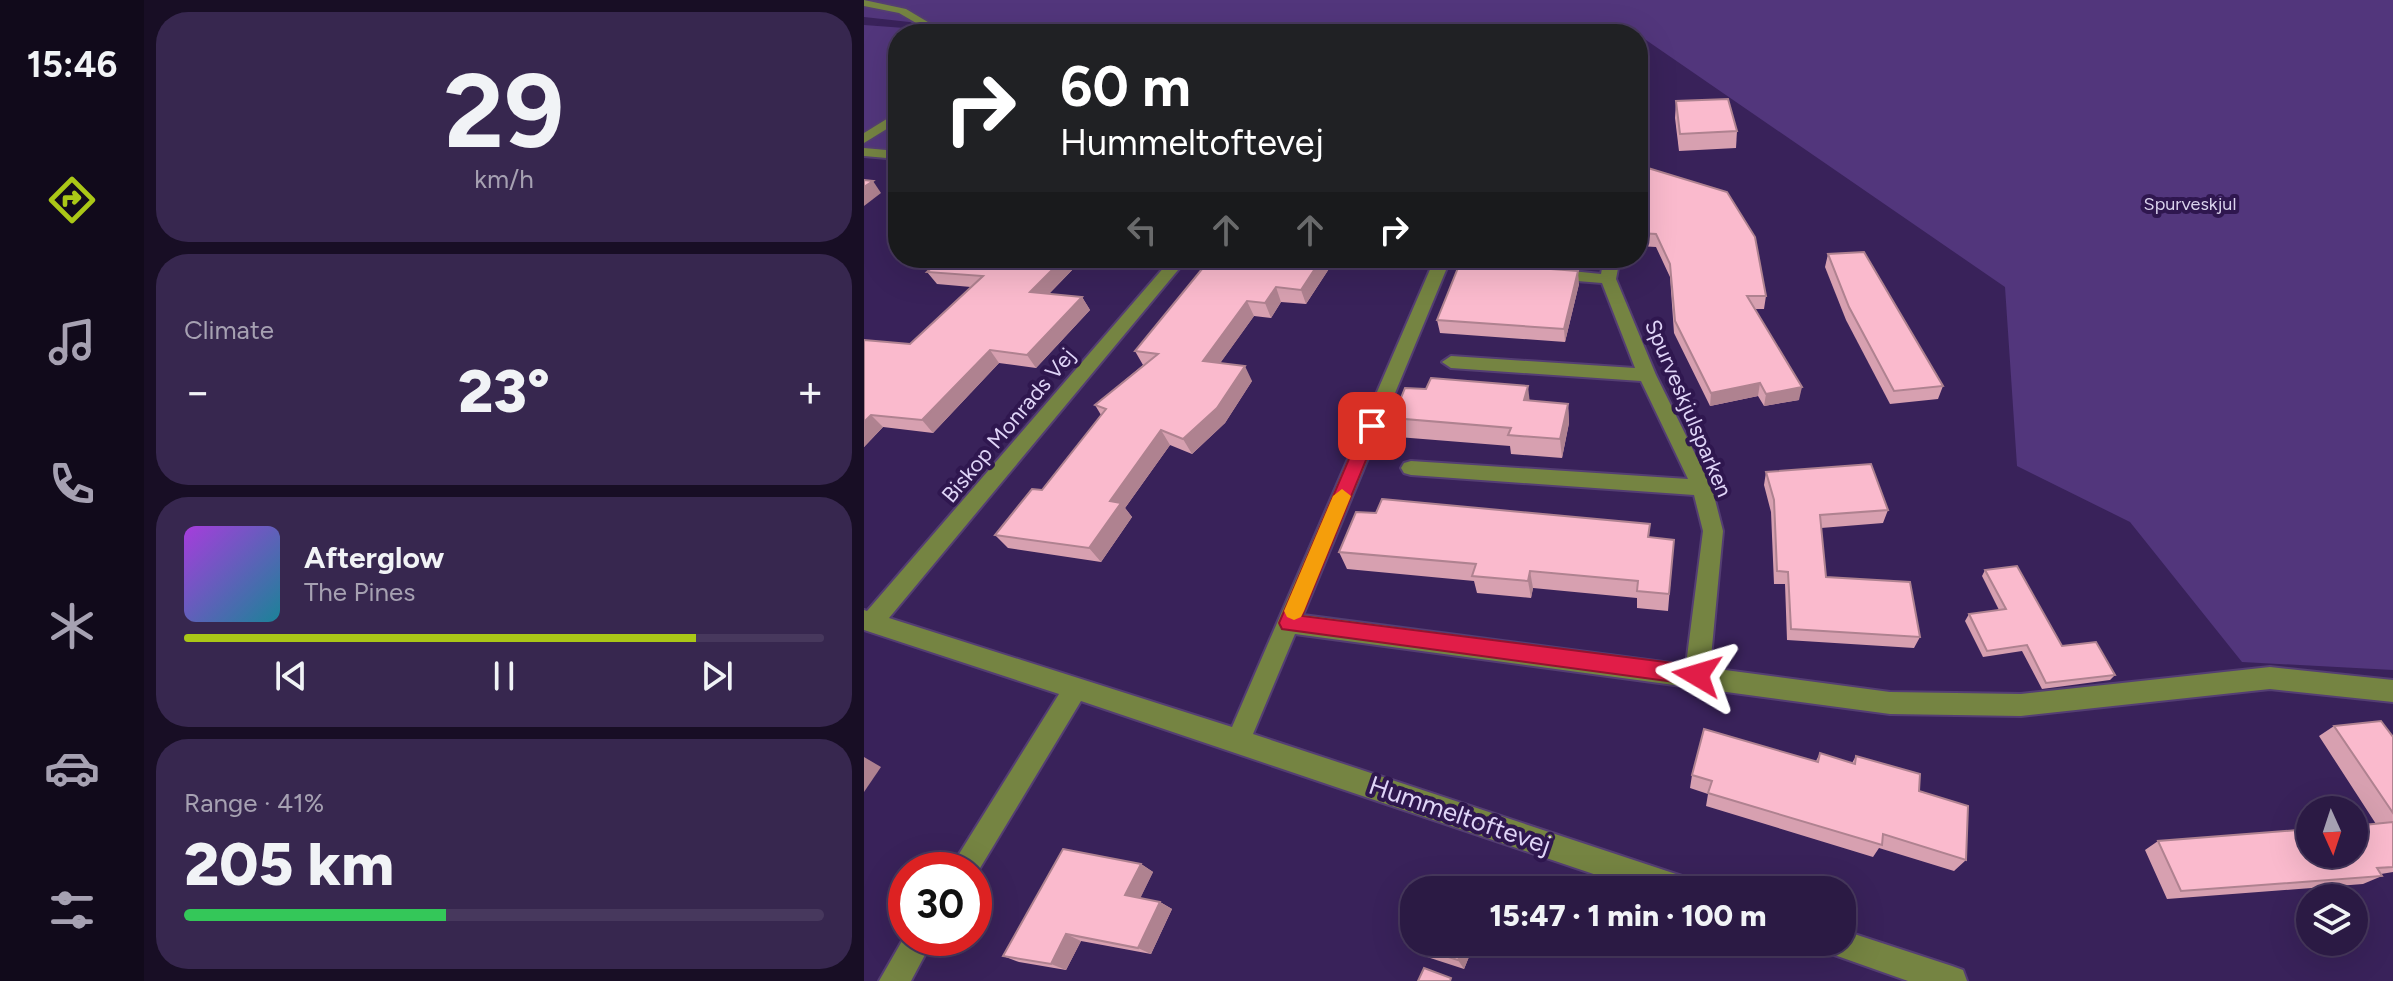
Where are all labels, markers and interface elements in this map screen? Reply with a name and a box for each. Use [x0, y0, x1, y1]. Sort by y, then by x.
text: 15:46 [27, 43, 117, 86]
text: 29 [444, 48, 564, 173]
text: 60 m [1060, 53, 1191, 120]
icon: right [928, 56, 1032, 160]
text: Hummeltoftevej [1060, 121, 1324, 164]
text: km/h [474, 163, 534, 195]
icon: directions [44, 172, 100, 228]
park label: Spurveskjul [2144, 193, 2236, 215]
icon: left [1120, 208, 1164, 252]
icon: ahead [1204, 208, 1248, 252]
icon: ahead [1288, 208, 1332, 252]
icon: right [1372, 208, 1416, 252]
icon: music [44, 314, 100, 370]
text: Climate [184, 314, 274, 346]
street label: Spurveskjulsparken [1639, 315, 1738, 501]
street label: Biskop Monrads Vej [936, 342, 1081, 508]
text: 23° [458, 355, 550, 427]
text: − [184, 365, 211, 418]
text: + [797, 365, 824, 418]
pin [1338, 392, 1406, 460]
icon: arrive [1350, 404, 1394, 448]
icon: phone [44, 456, 100, 512]
text: Afterglow [304, 539, 444, 576]
text: The Pines [304, 576, 415, 608]
icon: climate [44, 598, 100, 654]
position arrow [1655, 633, 1739, 717]
icon: previous [269, 654, 313, 698]
icon: pause [482, 654, 526, 698]
icon: next [695, 654, 739, 698]
icon: car [44, 740, 100, 796]
street label: Hummeltoftevej [1365, 769, 1555, 861]
text: Range · 41% [184, 787, 324, 819]
north arrow [2296, 796, 2368, 868]
map controls [2296, 796, 2368, 956]
text: 205 km [184, 828, 394, 900]
speed limit sign: 30 [888, 852, 992, 956]
icon: filters [44, 882, 100, 938]
button: layers [2296, 884, 2368, 956]
text: 15:47 · 1 min · 100 m [1489, 897, 1767, 934]

